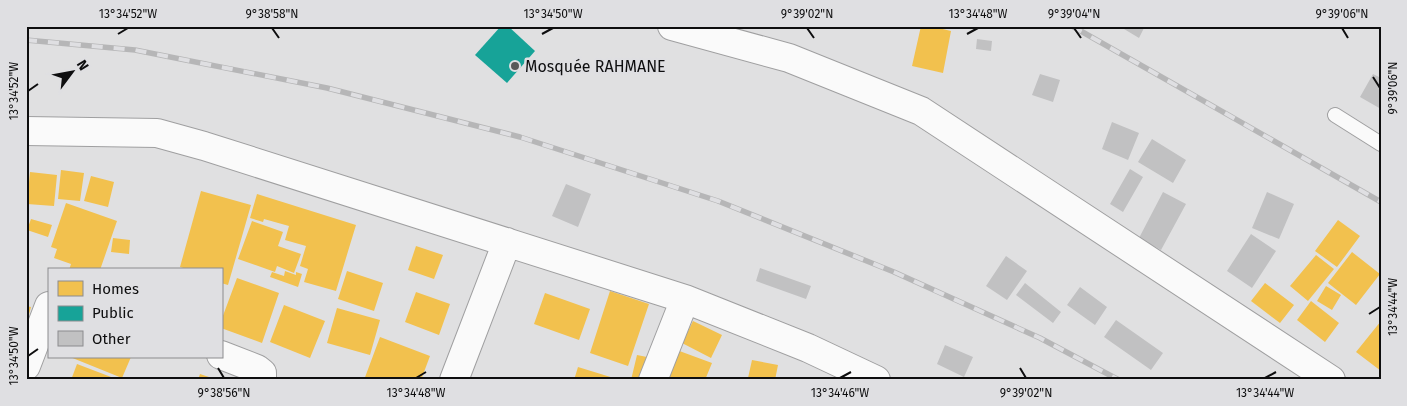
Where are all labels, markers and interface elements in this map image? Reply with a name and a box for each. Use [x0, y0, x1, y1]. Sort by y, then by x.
text: 13°34'52"W [99, 7, 157, 21]
text: 9°38'58"N [245, 7, 299, 21]
text: 13°34'50"W [523, 7, 583, 21]
text: 9°39'02"N [781, 7, 833, 21]
text: 13°34'48"W [949, 7, 1008, 21]
text: 9°39'04"N [1048, 7, 1100, 21]
text: 9°39'06"N [1315, 7, 1369, 21]
north arrow [48, 48, 98, 98]
text: N [73, 57, 92, 74]
place label: Mosquée RAHMANE [525, 57, 666, 76]
marker: Mosquée RAHMANE [509, 60, 521, 72]
text: 9°39'06"N [1386, 61, 1400, 115]
text: 13°34'52"W [7, 62, 21, 120]
legend [48, 268, 222, 358]
text: 13°34'44"W [1386, 278, 1400, 336]
text: Homes [92, 280, 139, 298]
text: Public [92, 304, 134, 322]
text: 13°34'50"W [7, 326, 21, 386]
text: Other [92, 330, 131, 348]
text: 9°38'56"N [198, 386, 250, 400]
text: 13°34'48"W [387, 386, 446, 400]
text: 13°34'46"W [811, 386, 869, 400]
text: 9°39'02"N [1000, 386, 1052, 400]
text: 13°34'44"W [1236, 386, 1294, 400]

